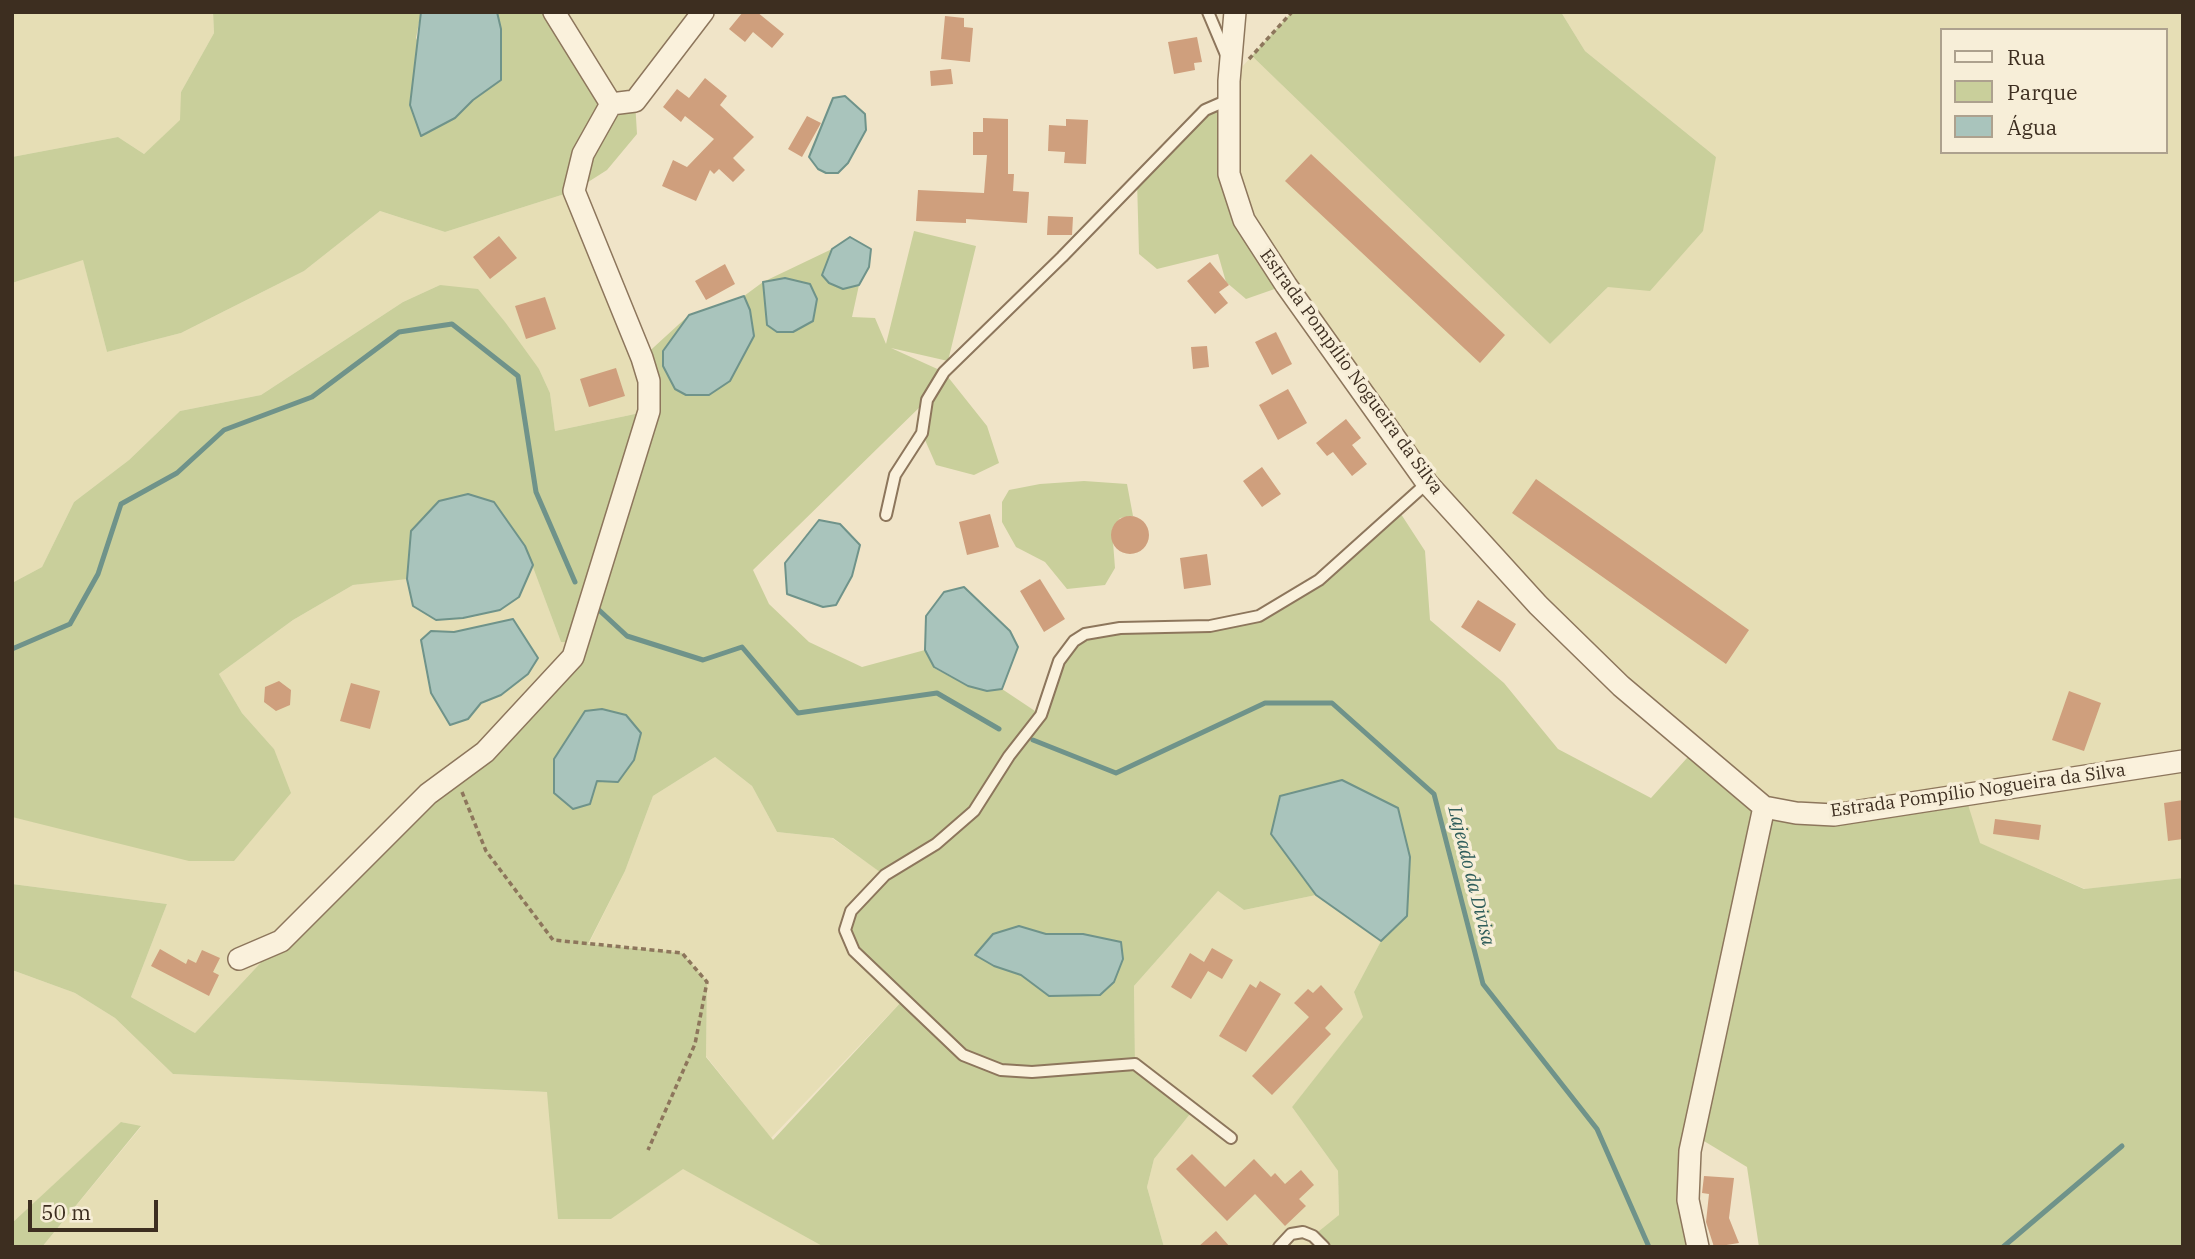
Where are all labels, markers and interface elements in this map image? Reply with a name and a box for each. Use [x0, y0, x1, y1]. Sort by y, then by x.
legend [1940, 28, 2167, 154]
text: Rua [2007, 43, 2045, 71]
text: Parque [2007, 78, 2077, 106]
text: Água [2007, 113, 2057, 141]
street label: Estrada Pompílio Nogueira da Silva [1255, 245, 1447, 499]
street label: Estrada Pompílio Nogueira da Silva [1829, 760, 2127, 822]
water label: Lajeado da Divisa [1443, 804, 1499, 948]
scale bar [32, 1186, 161, 1230]
text: 50 m [41, 1198, 91, 1226]

